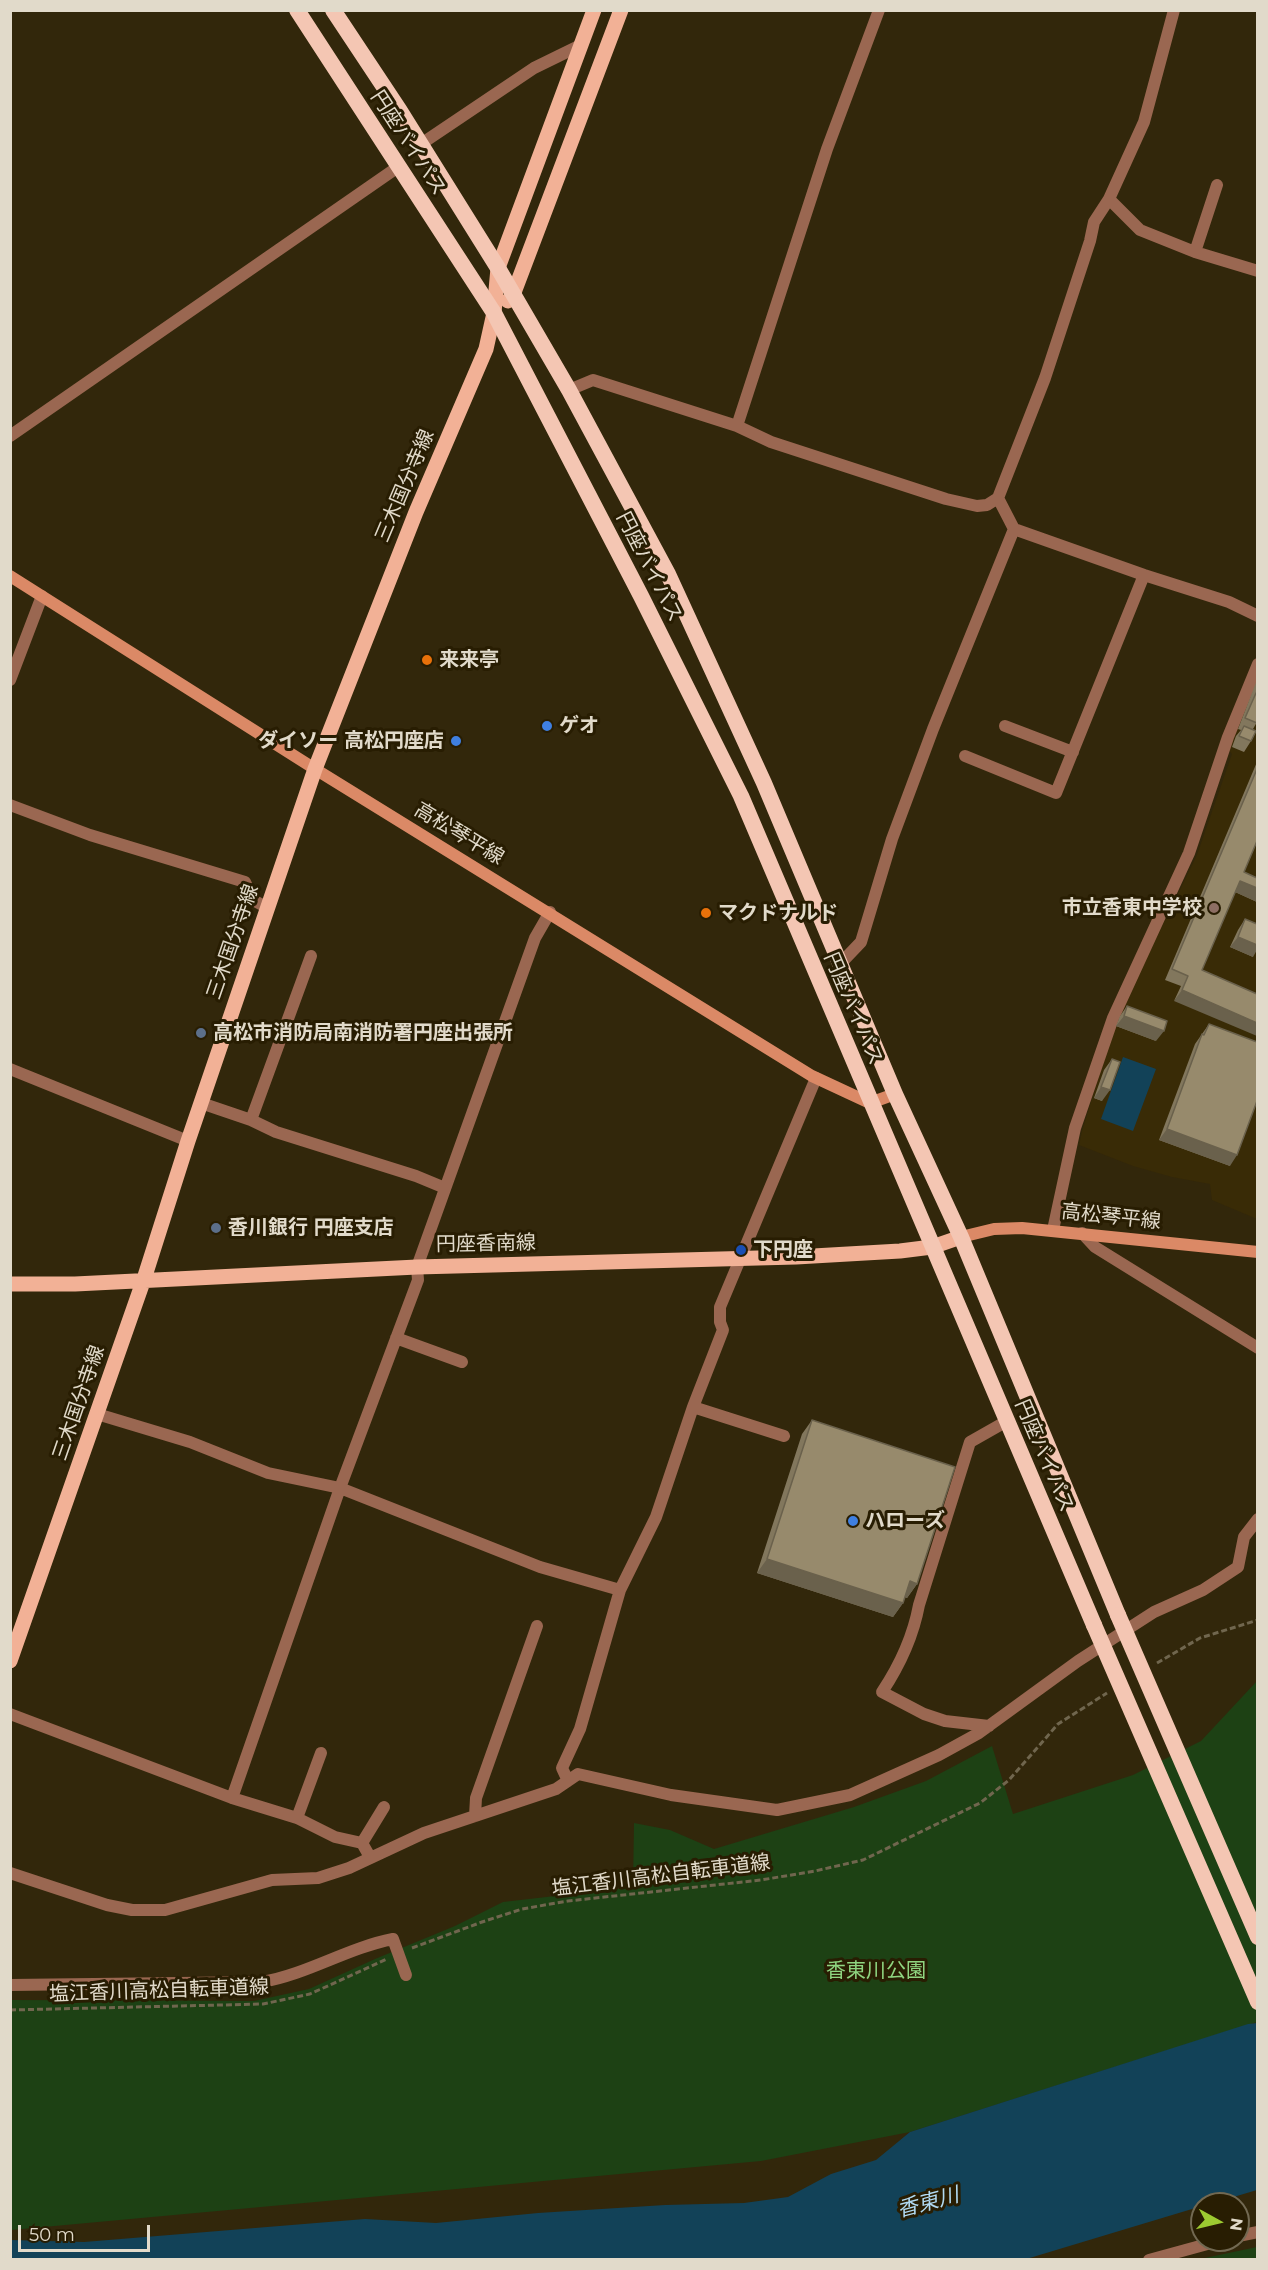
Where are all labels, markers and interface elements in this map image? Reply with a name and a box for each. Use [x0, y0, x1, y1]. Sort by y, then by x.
street label: 円座バイパス [365, 86, 451, 200]
street label: 三木国分寺線 [371, 426, 439, 546]
street label: 円座バイパス [611, 508, 687, 626]
place label: 来来亭 [439, 648, 499, 672]
marker: 来来亭 [420, 653, 434, 667]
place label: ゲオ [559, 714, 599, 738]
marker: ゲオ [540, 719, 554, 733]
place label: ダイソー 高松円座店 [258, 729, 444, 753]
marker: ダイソー 高松円座店 [449, 734, 463, 748]
street label: 高松琴平線 [410, 798, 508, 870]
street label: 三木国分寺線 [202, 881, 264, 1003]
place label: 市立香東中学校 [1062, 896, 1202, 920]
place label: マクドナルド [718, 901, 838, 925]
marker: 市立香東中学校 [1207, 901, 1221, 915]
marker: マクドナルド [699, 906, 713, 920]
street label: 円座バイパス [819, 949, 887, 1069]
place label: 高松市消防局南消防署円座出張所 [213, 1021, 513, 1045]
marker: 高松市消防局南消防署円座出張所 [194, 1026, 208, 1040]
street label: 高松琴平線 [1060, 1200, 1162, 1234]
place label: 香川銀行 円座支店 [228, 1216, 394, 1240]
marker: 香川銀行 円座支店 [209, 1221, 223, 1235]
street label: 円座香南線 [436, 1231, 536, 1257]
place label: 下円座 [753, 1238, 813, 1262]
marker: 下円座 [734, 1243, 748, 1257]
street label: 三木国分寺線 [48, 1342, 110, 1464]
street label: 円座バイパス [1010, 1396, 1078, 1516]
place label: ハローズ [865, 1509, 945, 1533]
marker: ハローズ [846, 1514, 860, 1528]
street label: 塩江香川高松自転車道線 [550, 1851, 772, 1901]
park label: 香東川公園 [826, 1959, 926, 1983]
street label: 塩江香川高松自転車道線 [49, 1975, 269, 2007]
water label: 香東川 [894, 2183, 962, 2223]
north arrow [1190, 2192, 1250, 2252]
scale bar [21, 2213, 153, 2251]
text: N [1226, 2217, 1247, 2232]
text: 50 m [29, 2224, 75, 2246]

